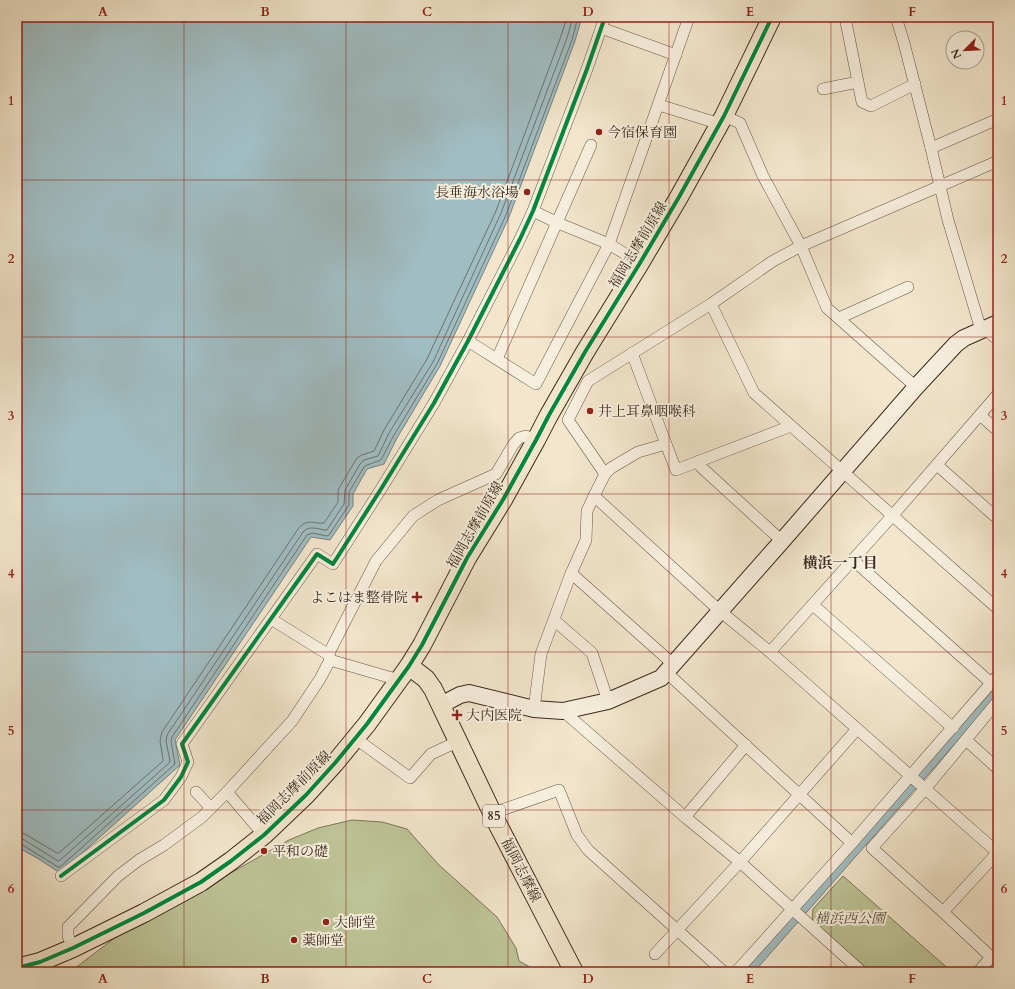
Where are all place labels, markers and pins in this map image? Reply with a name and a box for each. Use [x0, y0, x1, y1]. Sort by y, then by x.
place label: 今宿保育園 [607, 123, 677, 142]
marker: 今宿保育園 [594, 127, 604, 137]
place label: 長垂海水浴場 [435, 183, 519, 202]
marker: 長垂海水浴場 [522, 187, 532, 197]
place label: 井上耳鼻咽喉科 [598, 402, 696, 421]
marker: 井上耳鼻咽喉科 [585, 406, 595, 416]
place label: よこはま整骨院 [310, 588, 408, 607]
marker: よこはま整骨院 [411, 591, 423, 603]
place label: 大内医院 [466, 706, 522, 725]
marker: 大内医院 [451, 709, 463, 721]
place label: 平和の礎 [272, 842, 328, 861]
marker: 平和の礎 [259, 846, 269, 856]
place label: 大師堂 [334, 913, 376, 932]
marker: 大師堂 [321, 917, 331, 927]
place label: 薬師堂 [302, 931, 344, 950]
marker: 薬師堂 [289, 935, 299, 945]

